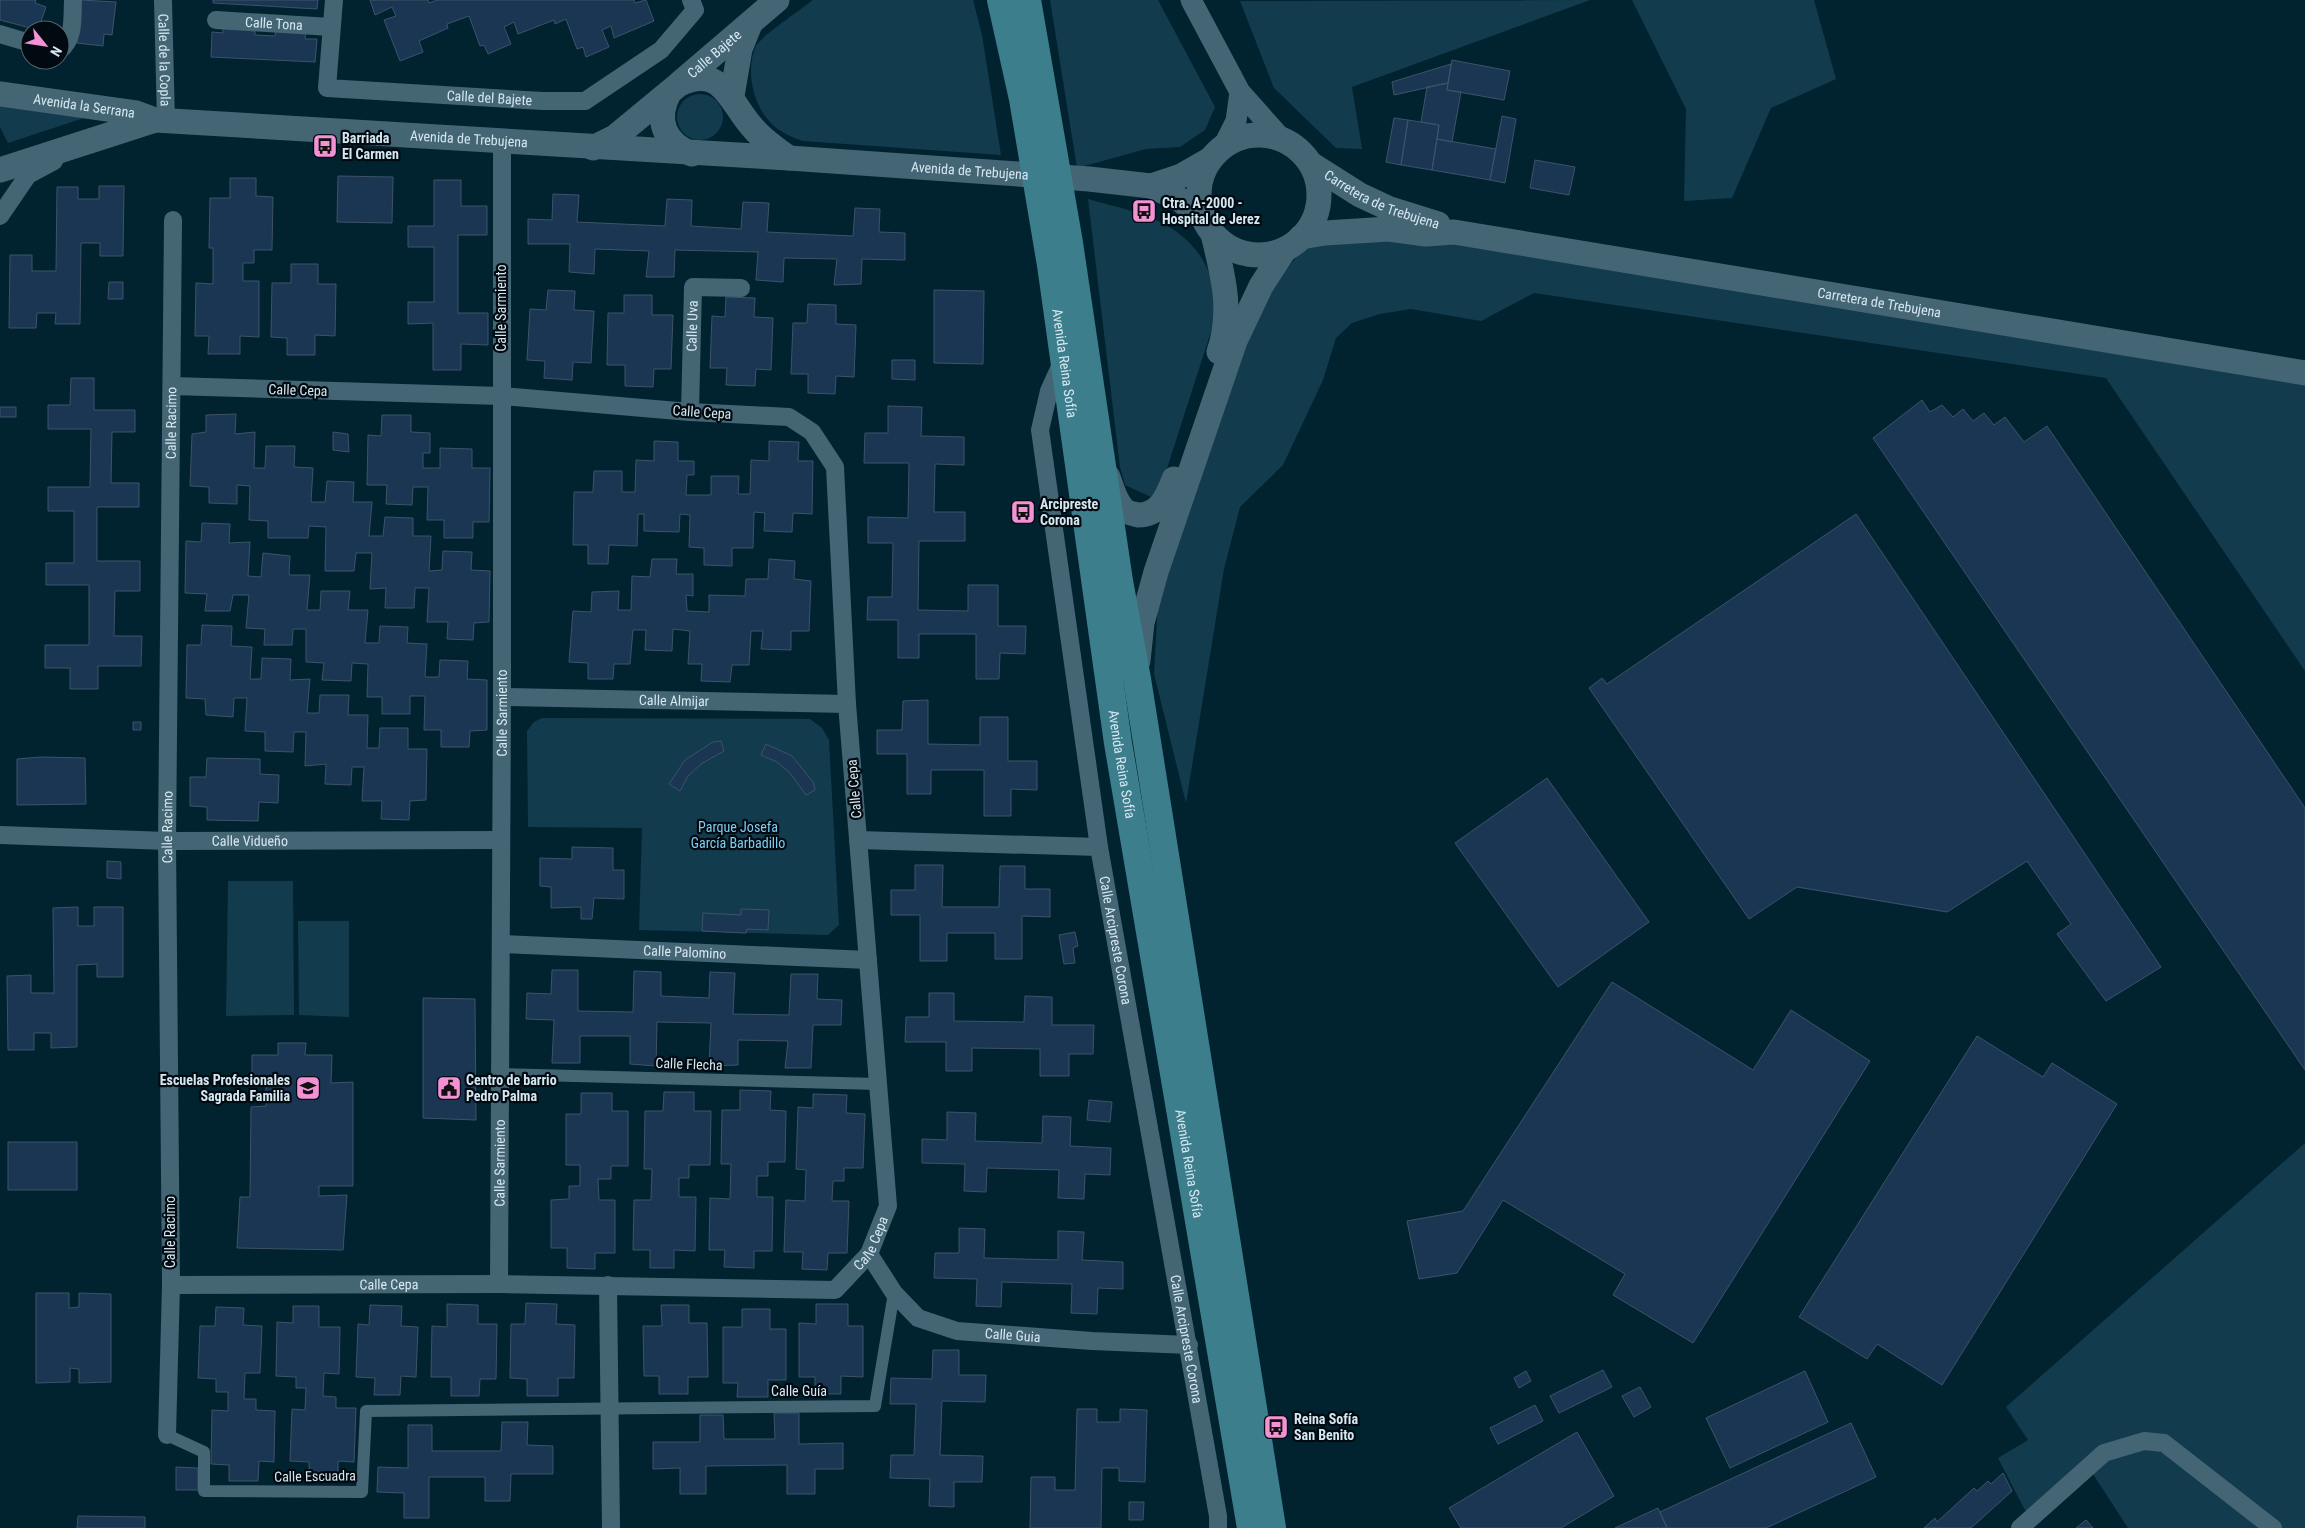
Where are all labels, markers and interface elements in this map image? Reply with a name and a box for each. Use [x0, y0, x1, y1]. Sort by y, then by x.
street label: Calle de la Copla [155, 14, 174, 106]
street label: Calle Tona [245, 14, 303, 33]
north arrow [20, 20, 70, 70]
street label: Calle Bajete [684, 26, 745, 81]
text: N [47, 44, 65, 59]
street label: Calle del Bajete [446, 87, 533, 108]
street label: Avenida la Serrana [32, 91, 136, 121]
street label: Avenida de Trebujena [410, 127, 528, 150]
place label: Barriada El Carmen [342, 130, 399, 162]
bus stop icon: Barriada El Carmen [312, 133, 338, 159]
street label: Avenida de Trebujena [910, 159, 1029, 183]
street label: Carretera de Trebujena [1321, 167, 1442, 232]
place label: Ctra. A-2000 - Hospital de Jerez [1162, 195, 1260, 227]
bus stop icon: Ctra. A-2000 - Hospital de Jerez [1131, 198, 1157, 224]
street label: Calle Sarmiento [493, 264, 509, 352]
street label: Carretera de Trebujena [1816, 284, 1942, 321]
street label: Calle Uva [683, 300, 701, 352]
street label: Avenida Reina Sofía [1049, 308, 1080, 419]
street label: Calle Cepa [268, 381, 328, 399]
street label: Calle Racimo [163, 387, 179, 459]
street label: Calle Cepa [672, 402, 732, 422]
place label: Arcipreste Corona [1040, 496, 1099, 528]
bus stop icon: Arcipreste Corona [1010, 499, 1036, 525]
street label: Calle Sarmiento [494, 669, 510, 757]
street label: Calle Almijar [639, 692, 709, 709]
street label: Avenida Reina Sofía [1105, 709, 1139, 820]
street label: Calle Cepa [843, 759, 865, 819]
street label: Calle Racimo [159, 791, 175, 863]
park label: Parque Josefa García Barbadillo [691, 819, 785, 851]
street label: Calle Vidueño [212, 833, 288, 849]
street label: Calle Arcipreste Corona [1096, 875, 1135, 1006]
street label: Calle Palomino [643, 942, 727, 962]
street label: Calle Flecha [655, 1055, 723, 1073]
place label: Escuelas Profesionales Sagrada Familia [160, 1072, 290, 1104]
place label: Centro de barrio Pedro Palma [466, 1072, 557, 1104]
school or university icon: Escuelas Profesionales Sagrada Familia [295, 1075, 321, 1101]
public building icon: Centro de barrio Pedro Palma [436, 1075, 462, 1101]
street label: Avenida Reina Sofía [1172, 1108, 1206, 1219]
street label: Calle Sarmiento [491, 1119, 508, 1207]
street label: Calle Racimo [162, 1196, 178, 1268]
street label: Calle Cepa [850, 1214, 891, 1273]
street label: Calle Arcipreste Corona [1167, 1274, 1206, 1405]
street label: Calle Cepa [359, 1276, 419, 1292]
street label: Calle Guia [984, 1325, 1041, 1345]
street label: Calle Guía [771, 1383, 827, 1399]
place label: Reina Sofía San Benito [1294, 1411, 1358, 1443]
bus stop icon: Reina Sofía San Benito [1263, 1414, 1289, 1440]
street label: Calle Escuadra [274, 1467, 356, 1485]

